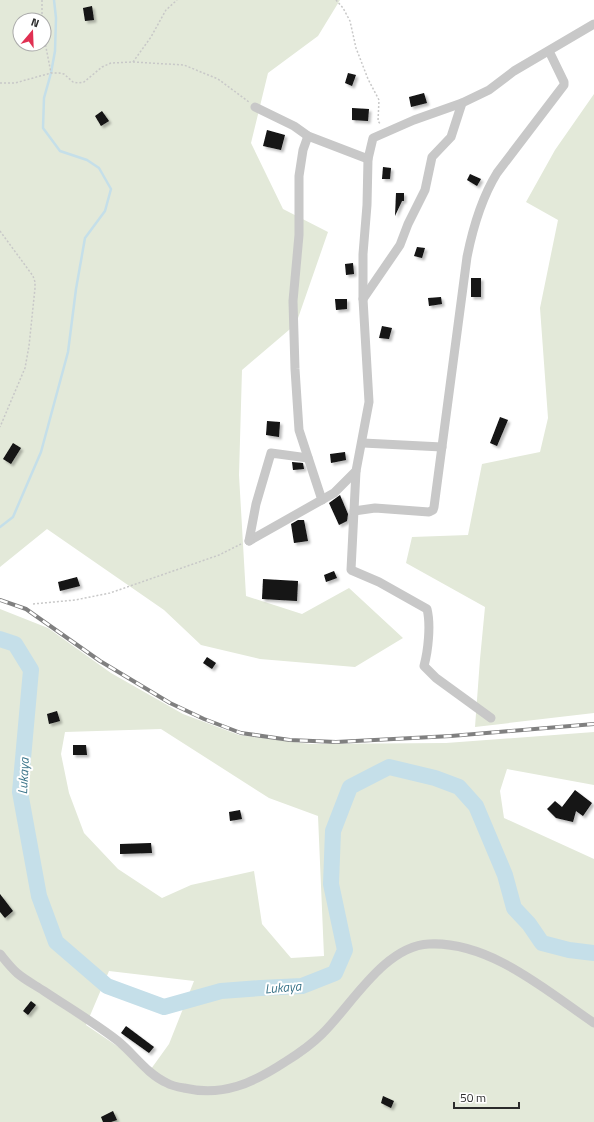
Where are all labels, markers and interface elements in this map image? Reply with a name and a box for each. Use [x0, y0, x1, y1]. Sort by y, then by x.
north arrow [12, 12, 52, 52]
text: N [29, 14, 41, 31]
water label: Lukaya [12, 756, 34, 795]
water label: Lukaya [264, 975, 303, 999]
scale bar [454, 1084, 519, 1110]
text: 50 m [460, 1088, 486, 1107]

